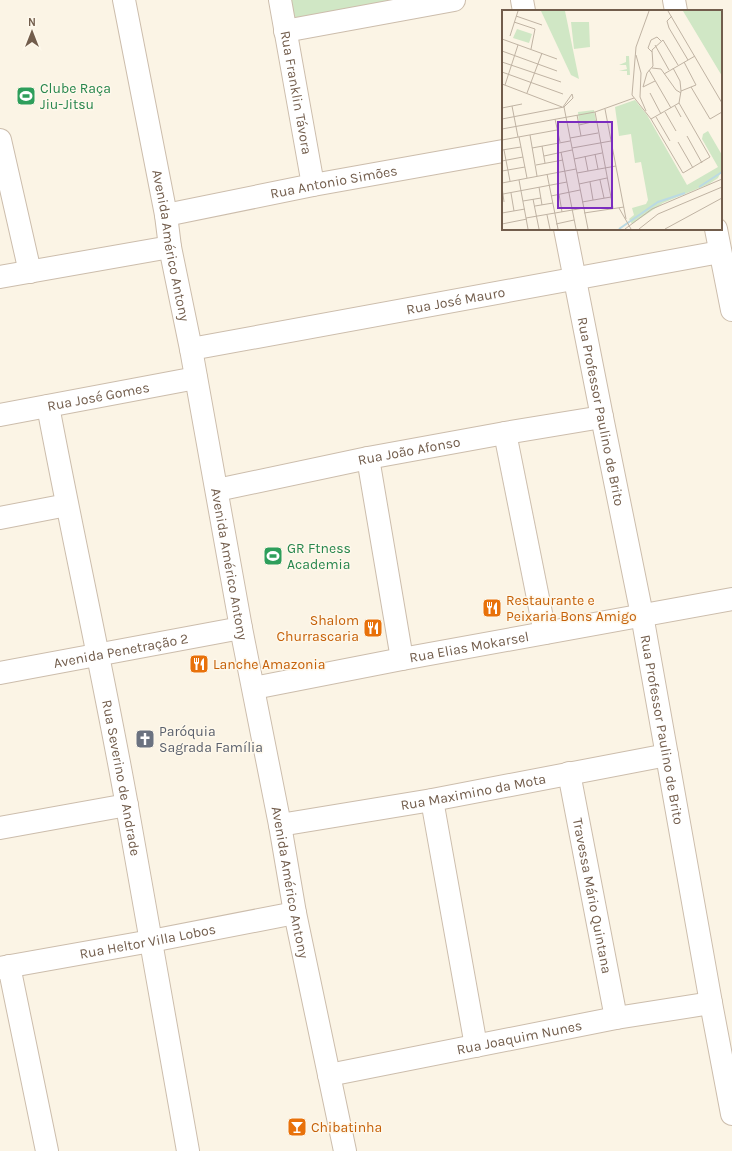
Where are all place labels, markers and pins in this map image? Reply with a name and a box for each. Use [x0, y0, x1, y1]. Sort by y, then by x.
place label: Clube Raça Jiu-Jitsu [40, 80, 111, 113]
sports icon: Clube Raça Jiu-Jitsu [15, 85, 37, 107]
place label: GR Ftness Academia [287, 540, 351, 573]
sports icon: GR Ftness Academia [262, 545, 284, 567]
place label: Restaurante e Peixaria Bons Amigo [506, 592, 637, 625]
restaurant icon: Restaurante e Peixaria Bons Amigo [481, 597, 503, 619]
place label: Shalom Churrascaria [276, 612, 359, 645]
restaurant icon: Shalom Churrascaria [362, 617, 384, 639]
restaurant icon: Lanche Amazonia [188, 653, 210, 675]
place label: Lanche Amazonia [213, 656, 325, 673]
place label: Paróquia Sagrada Família [159, 723, 263, 756]
church icon: Paróquia Sagrada Família [134, 728, 156, 750]
bar icon: Chibatinha [286, 1116, 308, 1138]
place label: Chibatinha [311, 1119, 382, 1136]

